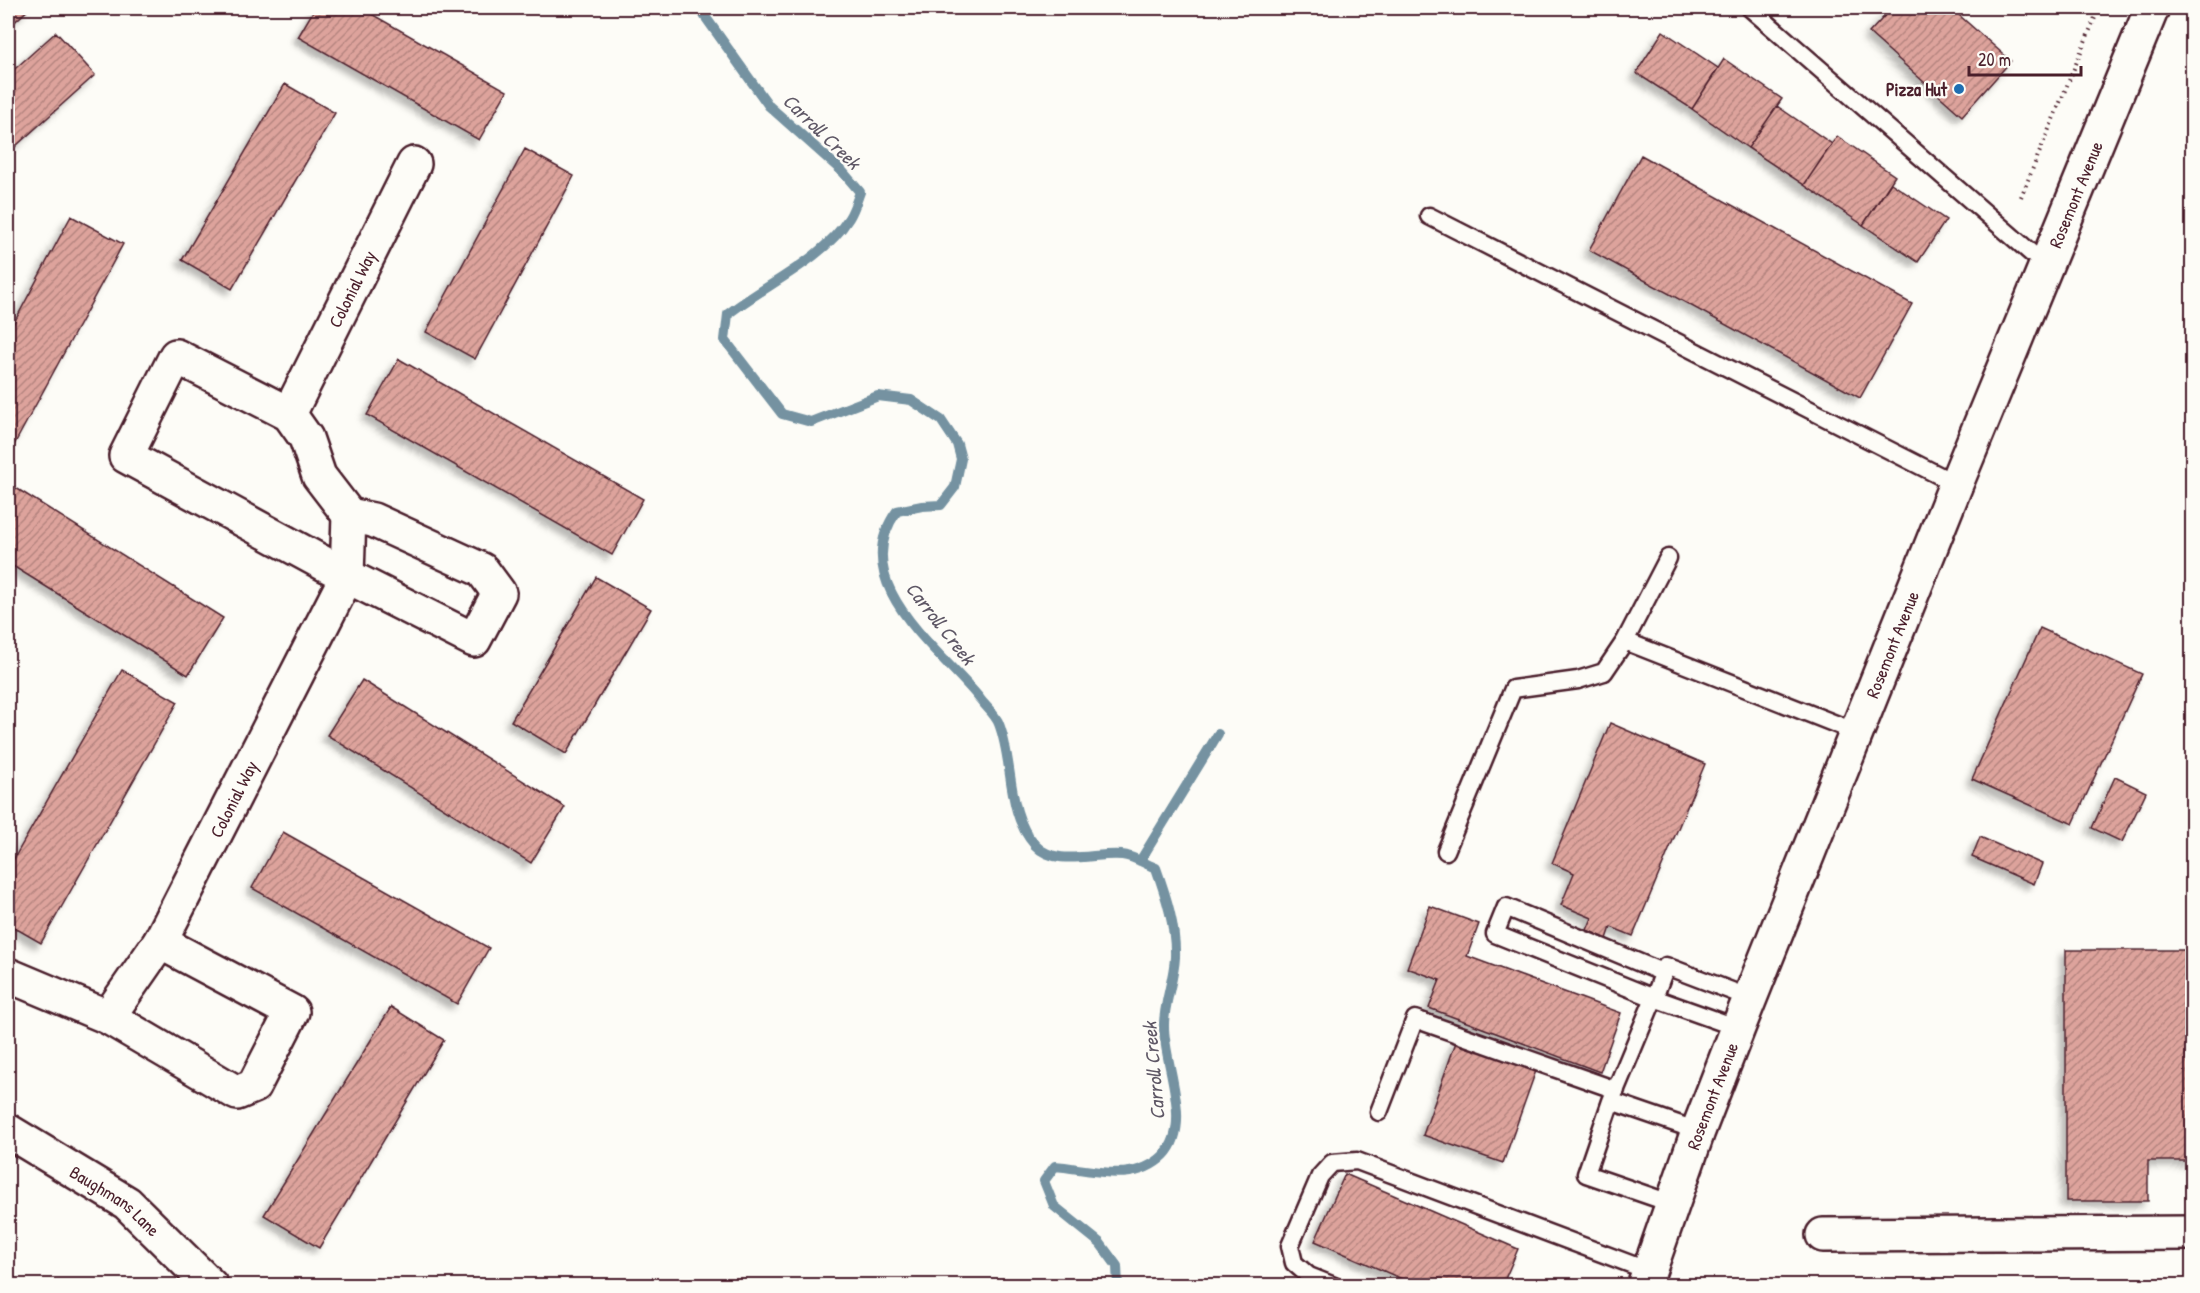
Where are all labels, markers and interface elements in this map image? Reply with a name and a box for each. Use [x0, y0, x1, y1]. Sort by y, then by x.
scale bar [1969, 39, 2082, 77]
text: 20 m [1978, 47, 2011, 72]
place label: Pizza Hut [1886, 77, 1948, 102]
marker: Pizza Hut [1952, 82, 1966, 96]
water label: Carroll Creek [777, 87, 868, 176]
street label: Rosemont Avenue [2042, 137, 2108, 251]
street label: Colonial Way [322, 246, 382, 332]
water label: Carroll Creek [900, 576, 983, 671]
street label: Rosemont Avenue [1859, 587, 1924, 702]
street label: Colonial Way [203, 756, 263, 842]
water label: Carroll Creek [1135, 1019, 1171, 1121]
street label: Rosemont Avenue [1680, 1038, 1744, 1153]
street label: Baughmans Lane [65, 1159, 166, 1242]

